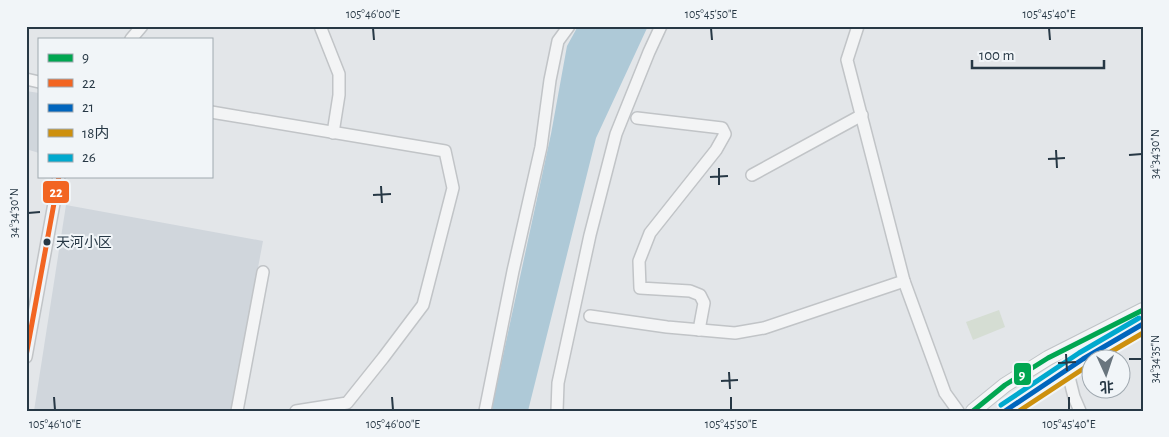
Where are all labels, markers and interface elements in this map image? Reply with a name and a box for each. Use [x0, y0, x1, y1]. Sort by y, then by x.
text: 105°46'00"E [346, 8, 400, 20]
text: 105°45'50"E [685, 8, 737, 20]
text: 105°45'40"E [1022, 8, 1076, 20]
legend [38, 38, 212, 178]
scale bar [972, 38, 1104, 70]
text: 100 m [979, 48, 1014, 63]
text: 9 [82, 50, 89, 65]
text: 22 [82, 76, 96, 91]
text: 21 [82, 100, 94, 115]
text: 18内 [82, 125, 109, 141]
text: 34°34'30"N [1149, 129, 1161, 179]
text: 26 [82, 150, 96, 165]
line badge: 22 [42, 180, 70, 204]
text: 22 [49, 186, 63, 200]
text: 34°34'30"N [8, 188, 20, 238]
place label: 天河小区 [56, 235, 112, 250]
marker: 天河小区 [42, 237, 52, 247]
text: 34°34'35"N [1149, 335, 1161, 383]
north arrow [1082, 350, 1132, 400]
line badge: 9 [1013, 362, 1032, 386]
text: 9 [1019, 368, 1026, 382]
text: 北 [1099, 379, 1114, 394]
text: 105°46'10"E [29, 418, 81, 430]
text: 105°46'00"E [366, 418, 420, 430]
text: 105°45'50"E [705, 418, 757, 430]
text: 105°45'40"E [1042, 418, 1096, 430]

